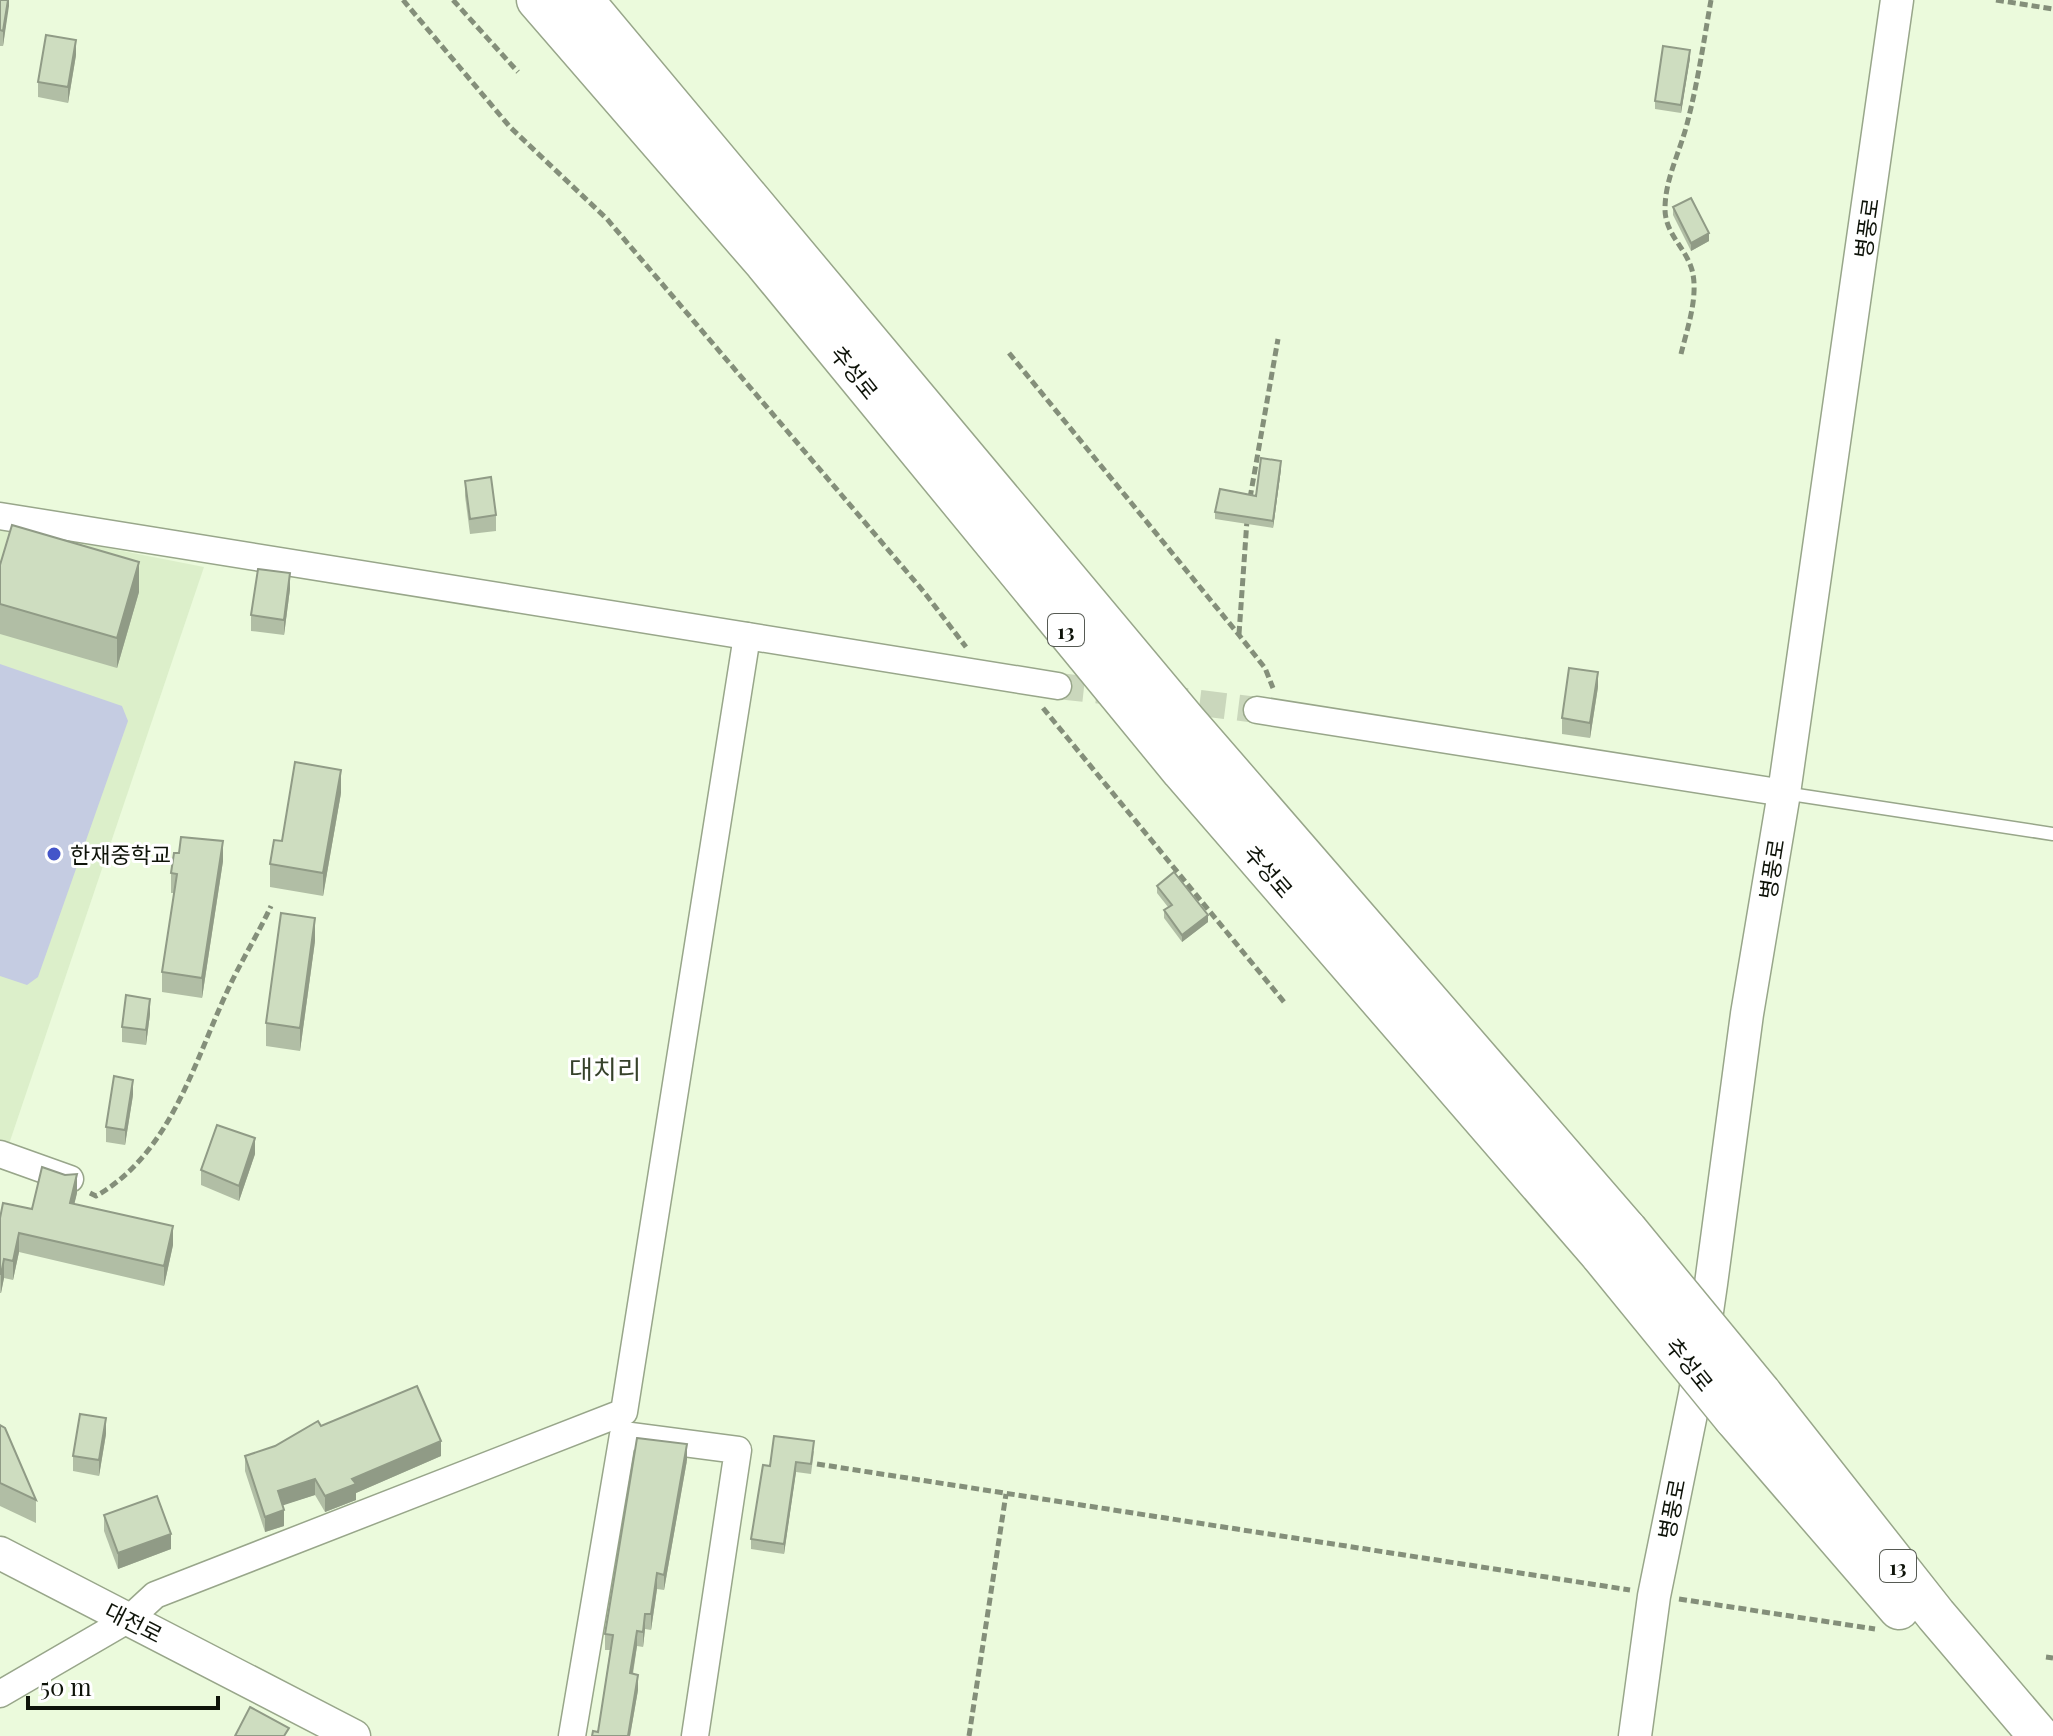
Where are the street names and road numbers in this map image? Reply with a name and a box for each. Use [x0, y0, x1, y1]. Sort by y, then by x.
street label: 병풍로 [1847, 196, 1885, 260]
street label: 추성로 [824, 339, 886, 405]
road number: 13 [1048, 614, 1084, 646]
street label: 병풍로 [1751, 837, 1791, 901]
street label: 추성로 [1238, 838, 1300, 904]
street label: 추성로 [1659, 1331, 1721, 1397]
street label: 병풍로 [1650, 1476, 1692, 1542]
road number: 13 [1880, 1550, 1916, 1582]
street label: 대전로 [100, 1595, 168, 1649]

